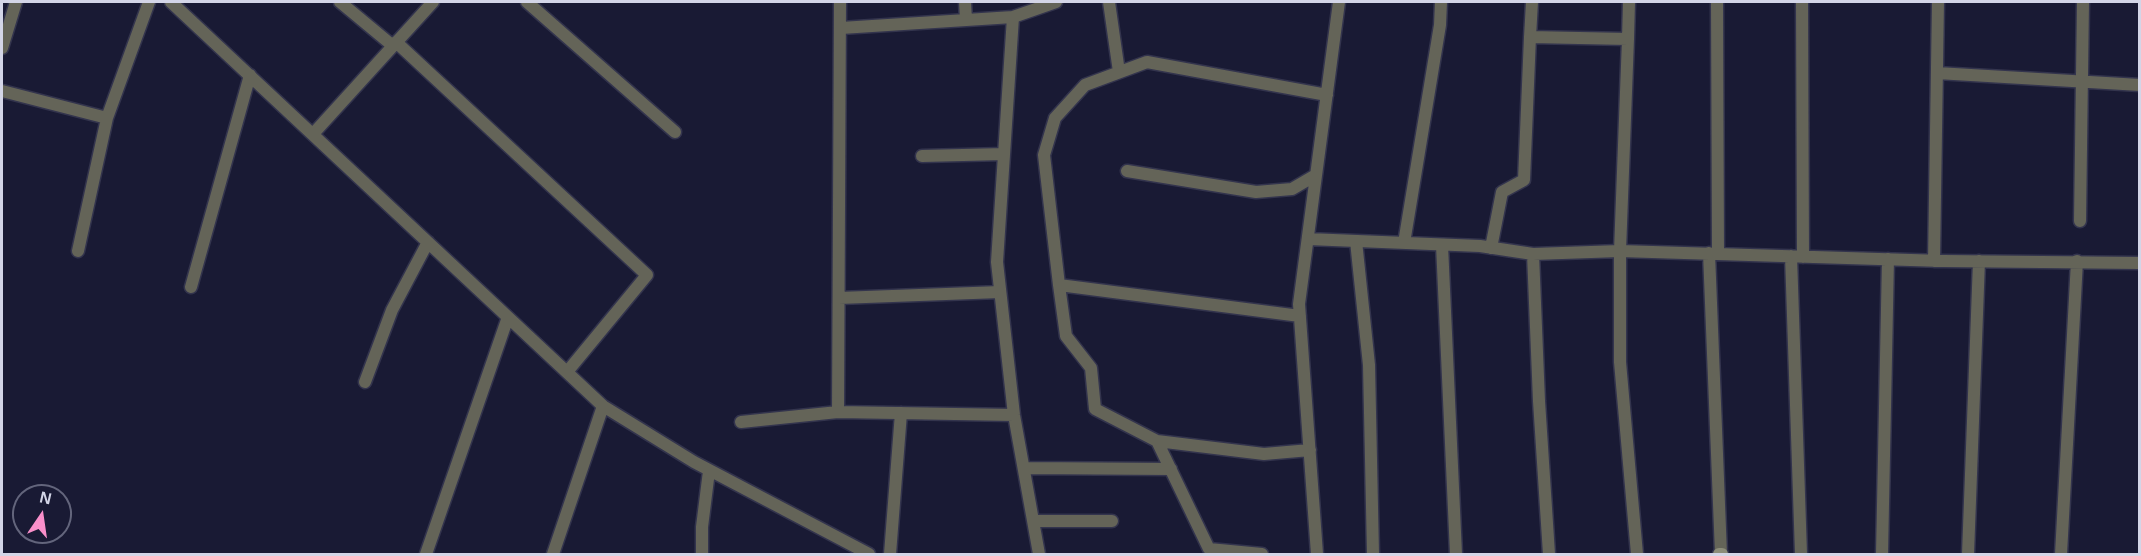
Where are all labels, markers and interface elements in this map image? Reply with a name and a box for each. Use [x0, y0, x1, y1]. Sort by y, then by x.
north arrow [12, 484, 72, 544]
text: N [38, 488, 53, 508]

